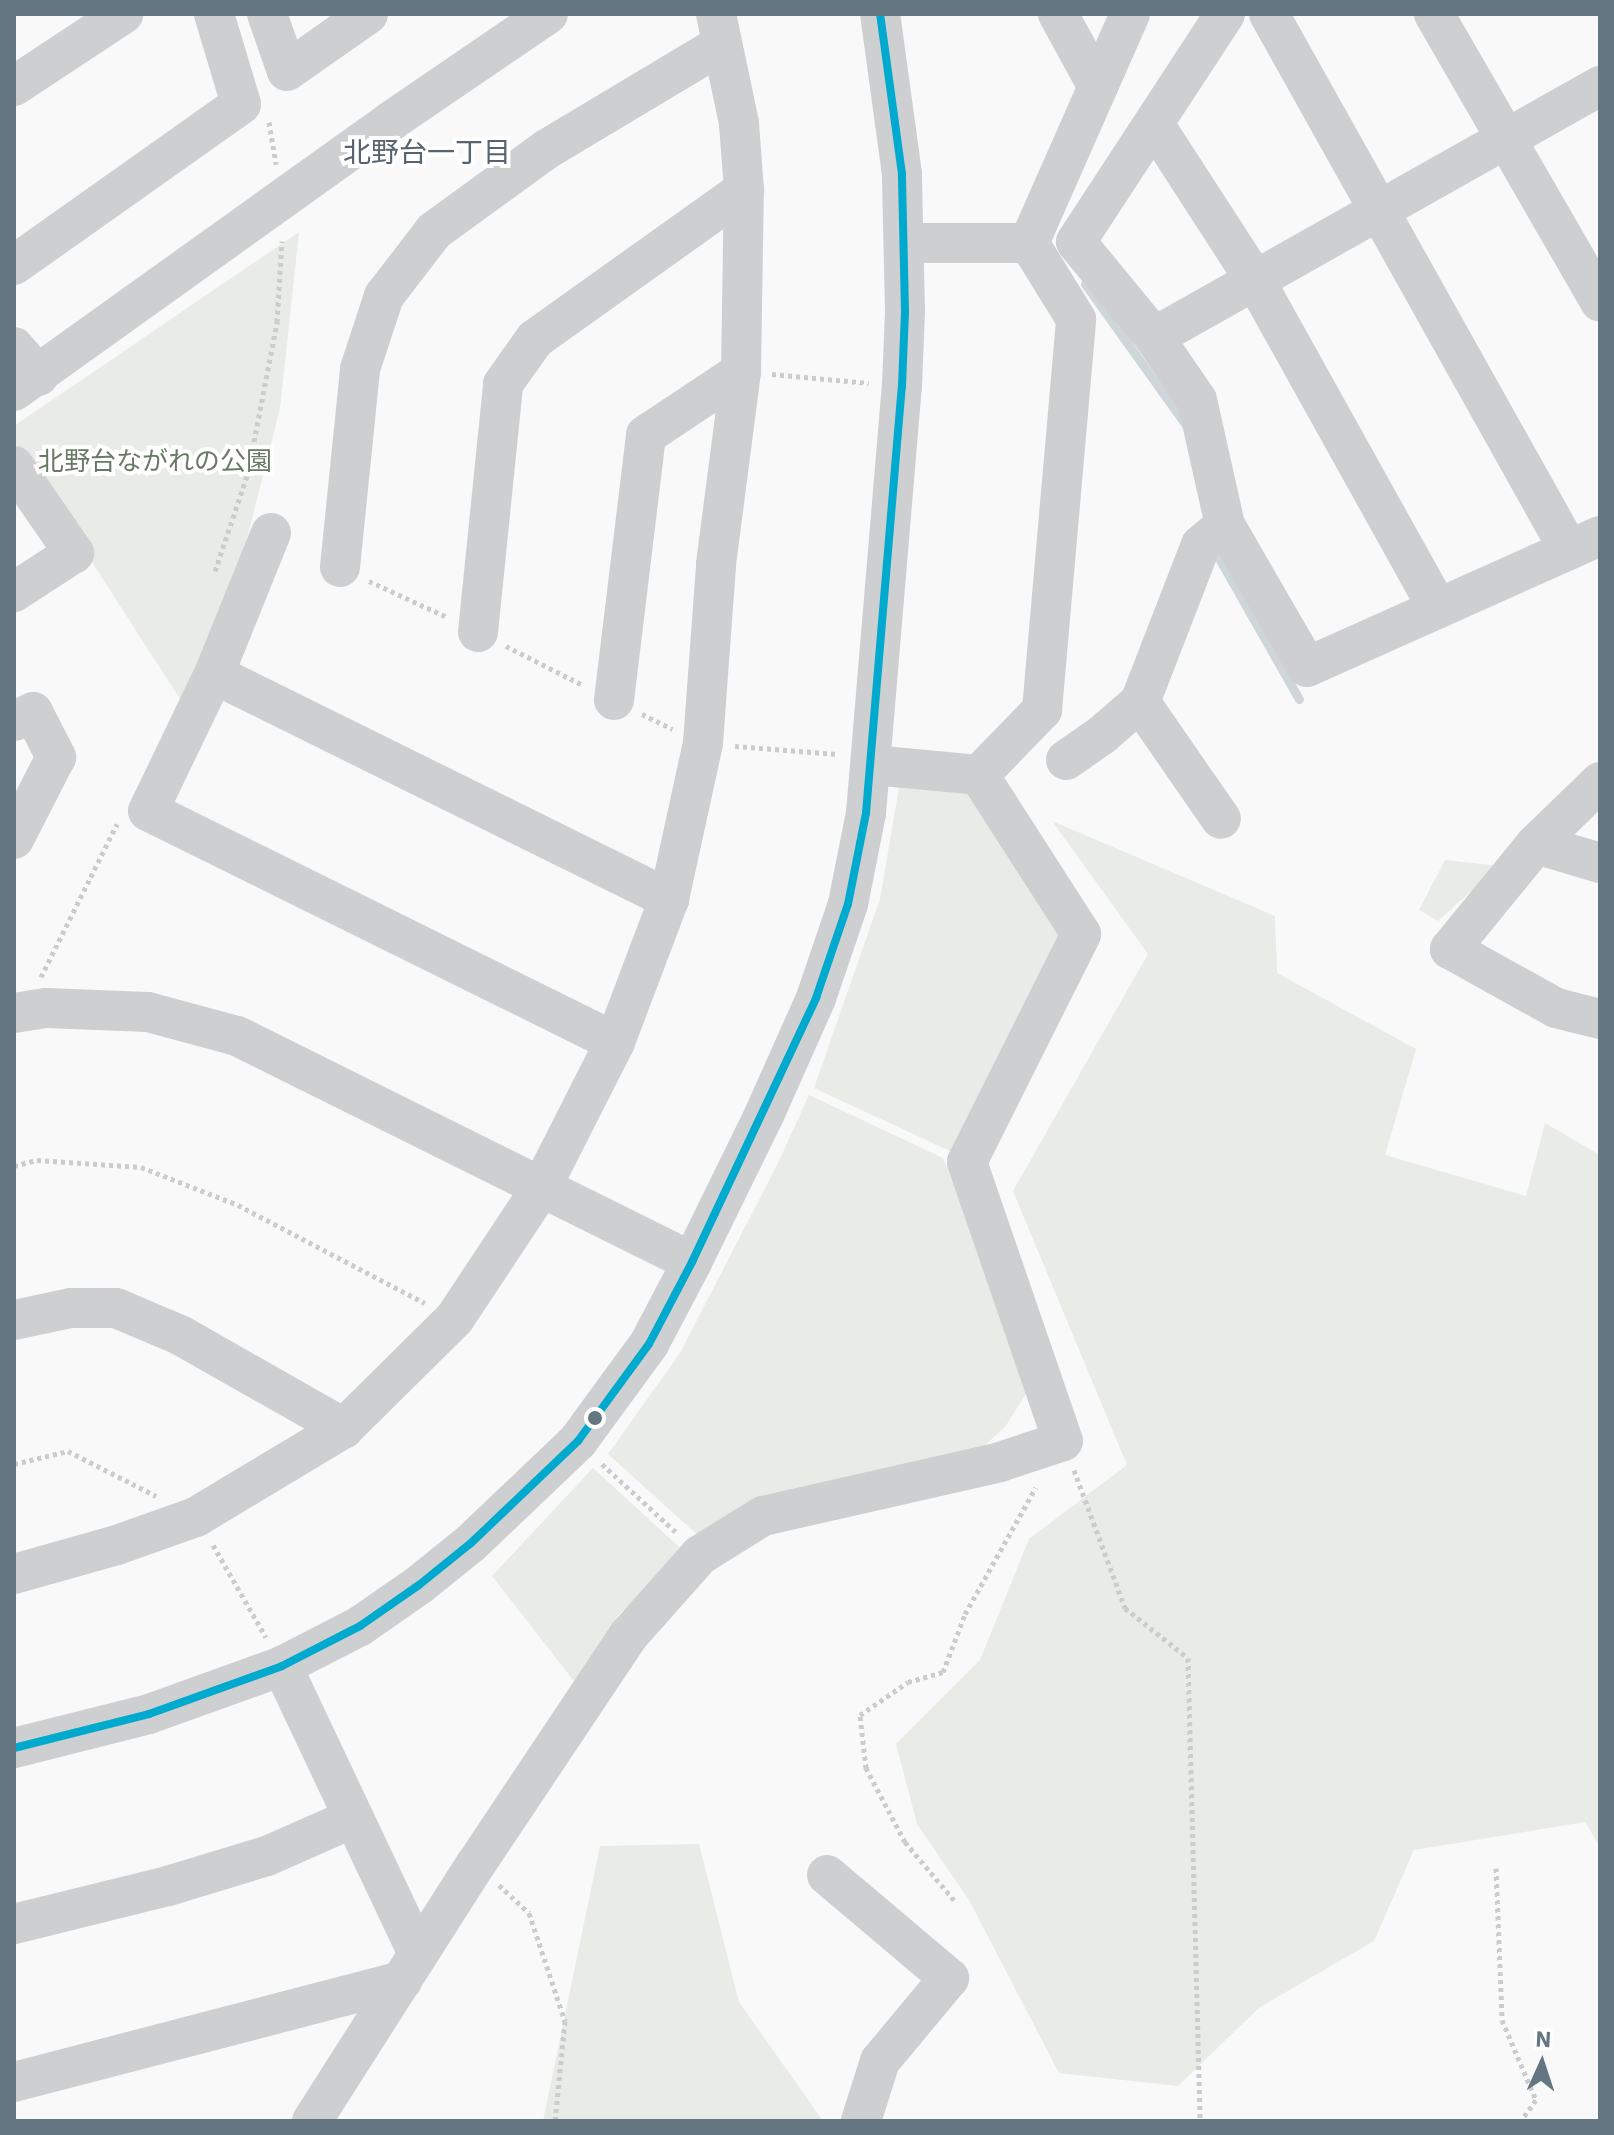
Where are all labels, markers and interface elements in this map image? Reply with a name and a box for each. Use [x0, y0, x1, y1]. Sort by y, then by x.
district label: 北野台一丁目 [343, 135, 511, 169]
park label: 北野台ながれの公園 [38, 445, 272, 477]
unlabelled marker [587, 1410, 603, 1426]
north arrow [1502, 2023, 1582, 2103]
text: N [1535, 2024, 1552, 2053]

